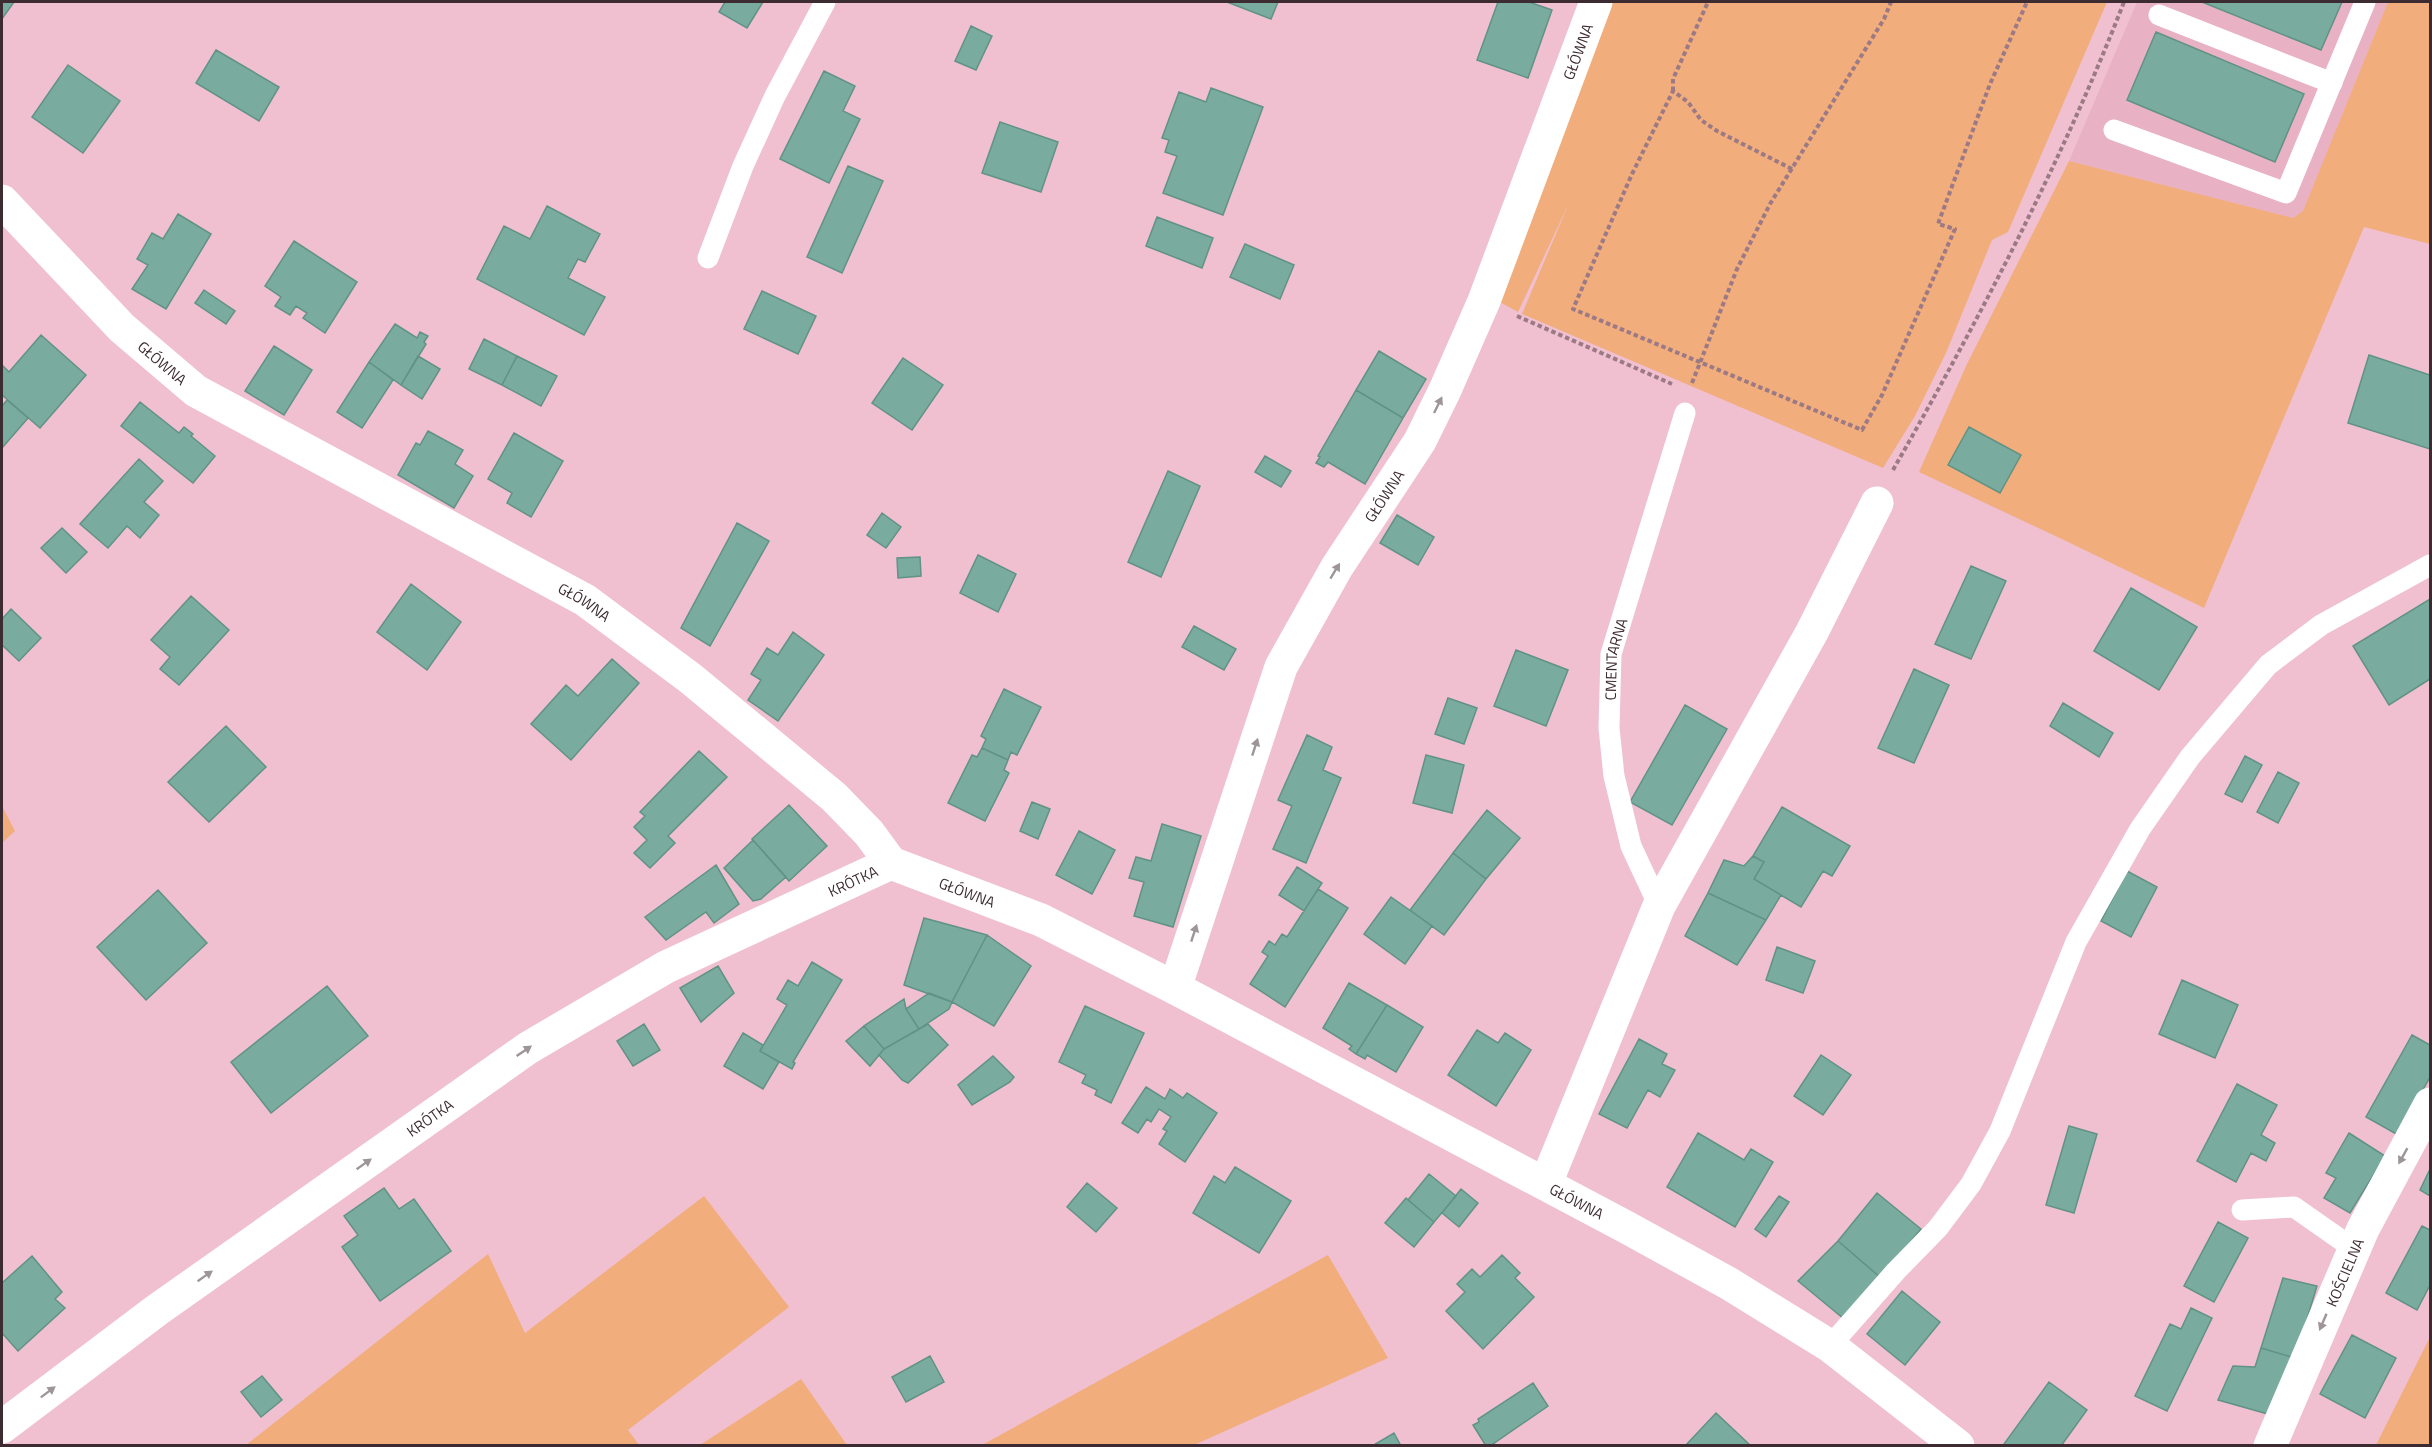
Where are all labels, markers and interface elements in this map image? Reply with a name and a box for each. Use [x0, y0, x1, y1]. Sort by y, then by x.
street label: GŁÓWNA [1556, 20, 1599, 83]
street label: GŁÓWNA [133, 335, 192, 390]
one-way arrow [1433, 397, 1442, 414]
street label: GŁÓWNA [1358, 465, 1410, 526]
one-way arrow [1330, 563, 1341, 579]
street label: GŁÓWNA [554, 576, 616, 627]
street label: CMENTARNA [1598, 615, 1633, 701]
one-way arrow [1250, 738, 1260, 756]
street label: KRÓTKA [824, 859, 881, 902]
street label: GŁÓWNA [936, 871, 999, 913]
one-way arrow [1189, 924, 1199, 942]
one-way arrow [515, 1045, 531, 1057]
street label: KRÓTKA [401, 1093, 458, 1142]
one-way arrow [2397, 1148, 2408, 1164]
one-way arrow [356, 1158, 372, 1170]
street label: GŁÓWNA [1546, 1177, 1608, 1225]
street label: KOŚCIELNA [2320, 1234, 2369, 1310]
one-way arrow [197, 1270, 213, 1282]
one-way arrow [2318, 1314, 2328, 1332]
one-way arrow [41, 1387, 56, 1399]

